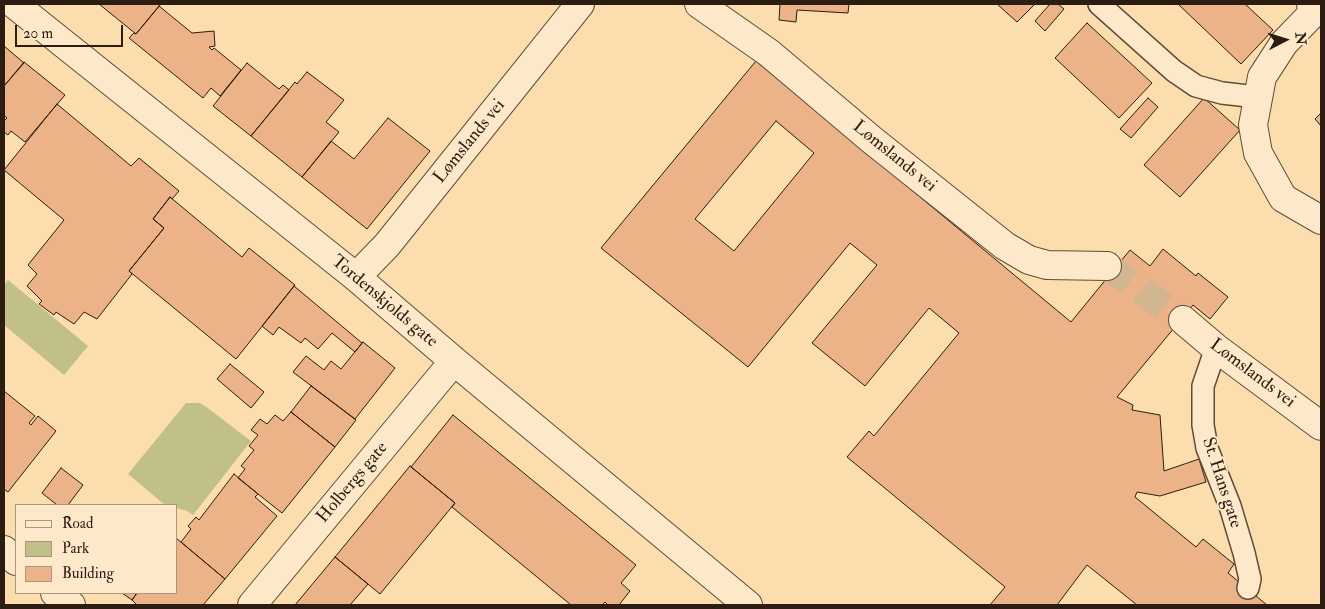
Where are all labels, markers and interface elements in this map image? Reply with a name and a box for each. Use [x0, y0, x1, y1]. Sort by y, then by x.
scale bar [18, 15, 125, 47]
north arrow [1260, 15, 1310, 65]
text: 20 m [23, 24, 53, 43]
text: N [1291, 32, 1309, 46]
street label: Lømslands vei [430, 96, 510, 188]
street label: Lømslands vei [848, 117, 940, 197]
street label: Tordenskjolds gate [326, 251, 442, 353]
street label: Lømslands vei [1205, 335, 1299, 413]
street label: St. Hans gate [1196, 435, 1246, 531]
street label: Holbergs gate [313, 438, 393, 528]
legend [15, 504, 178, 594]
text: Road [62, 514, 93, 533]
text: Park [62, 539, 89, 558]
text: Building [62, 564, 114, 583]

